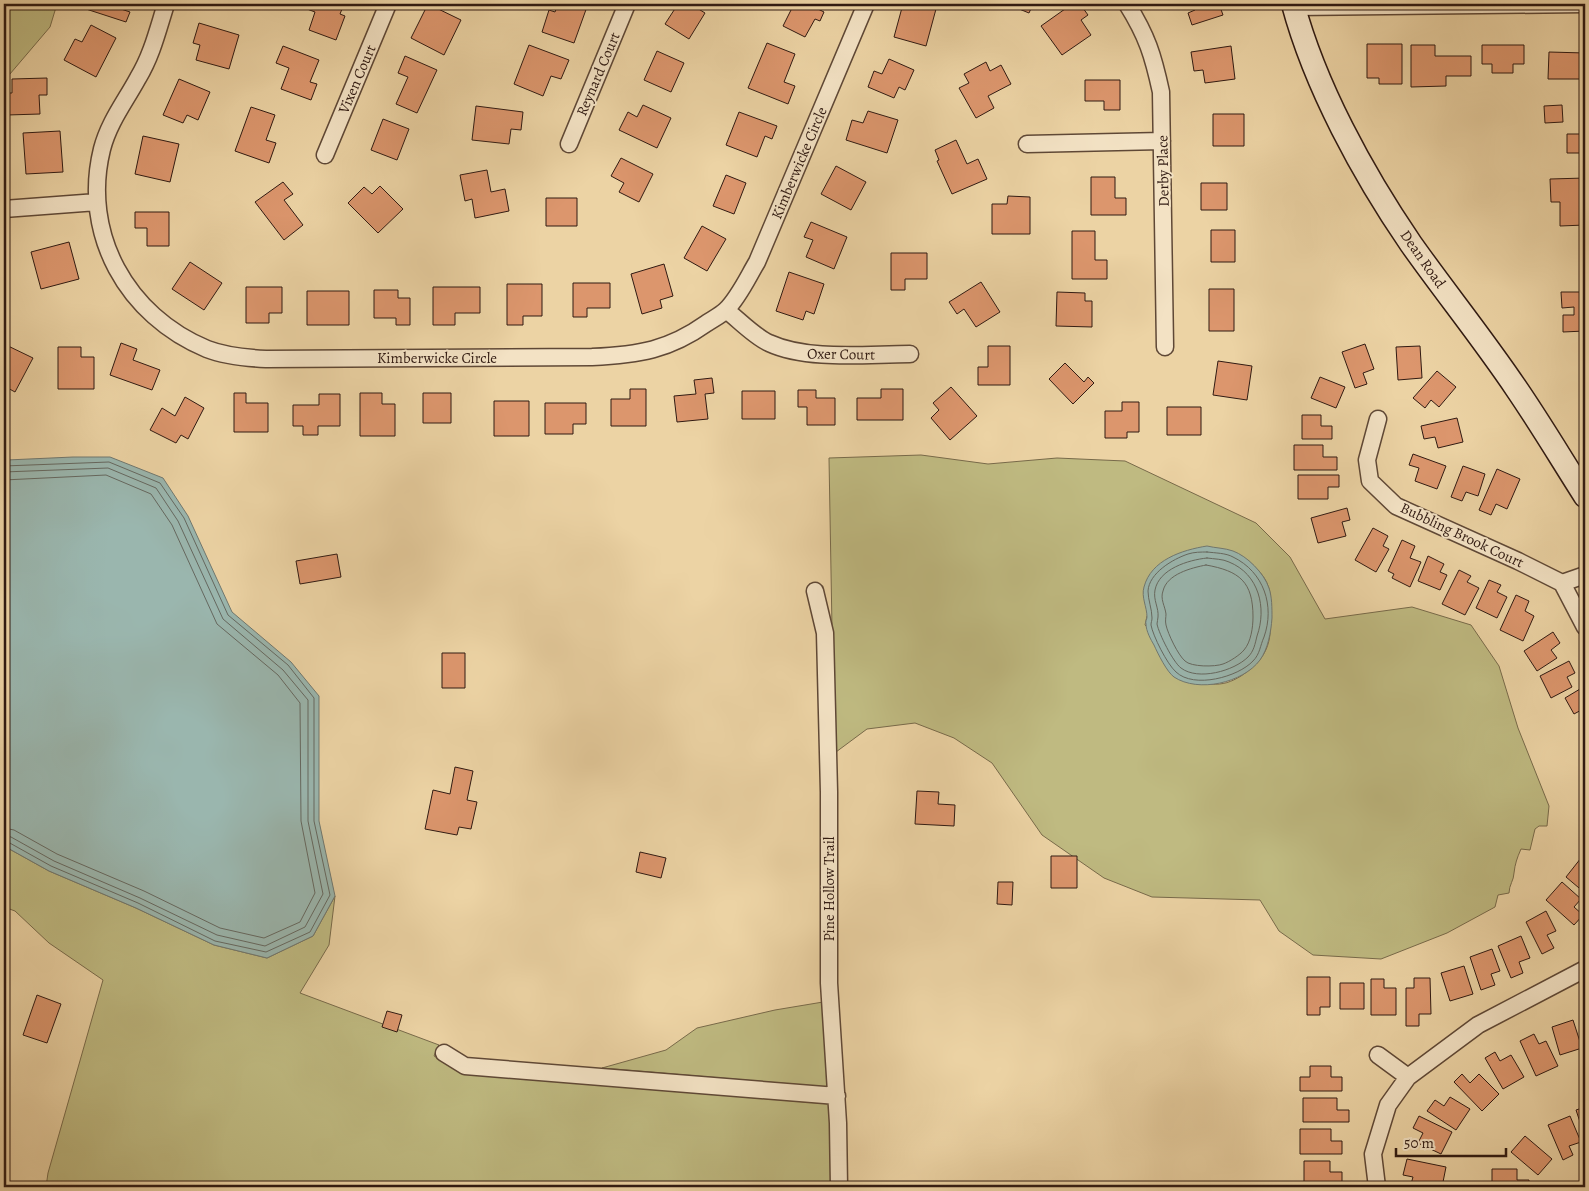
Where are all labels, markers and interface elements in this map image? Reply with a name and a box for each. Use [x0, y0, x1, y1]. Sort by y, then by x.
street label: Reynard Court [571, 29, 625, 119]
street label: Vixen Court [333, 42, 380, 117]
street label: Kimberwicke Circle [766, 104, 832, 222]
street label: Derby Place [1152, 135, 1174, 207]
street label: Dean Road [1396, 226, 1451, 293]
street label: Oxer Court [807, 343, 875, 365]
street label: Kimberwicke Circle [377, 348, 497, 368]
street label: Bubbling Brook Court [1397, 498, 1527, 572]
street label: Pine Hollow Trail [819, 836, 839, 942]
scale bar [1396, 1126, 1506, 1158]
text: 50 m [1404, 1133, 1434, 1153]

